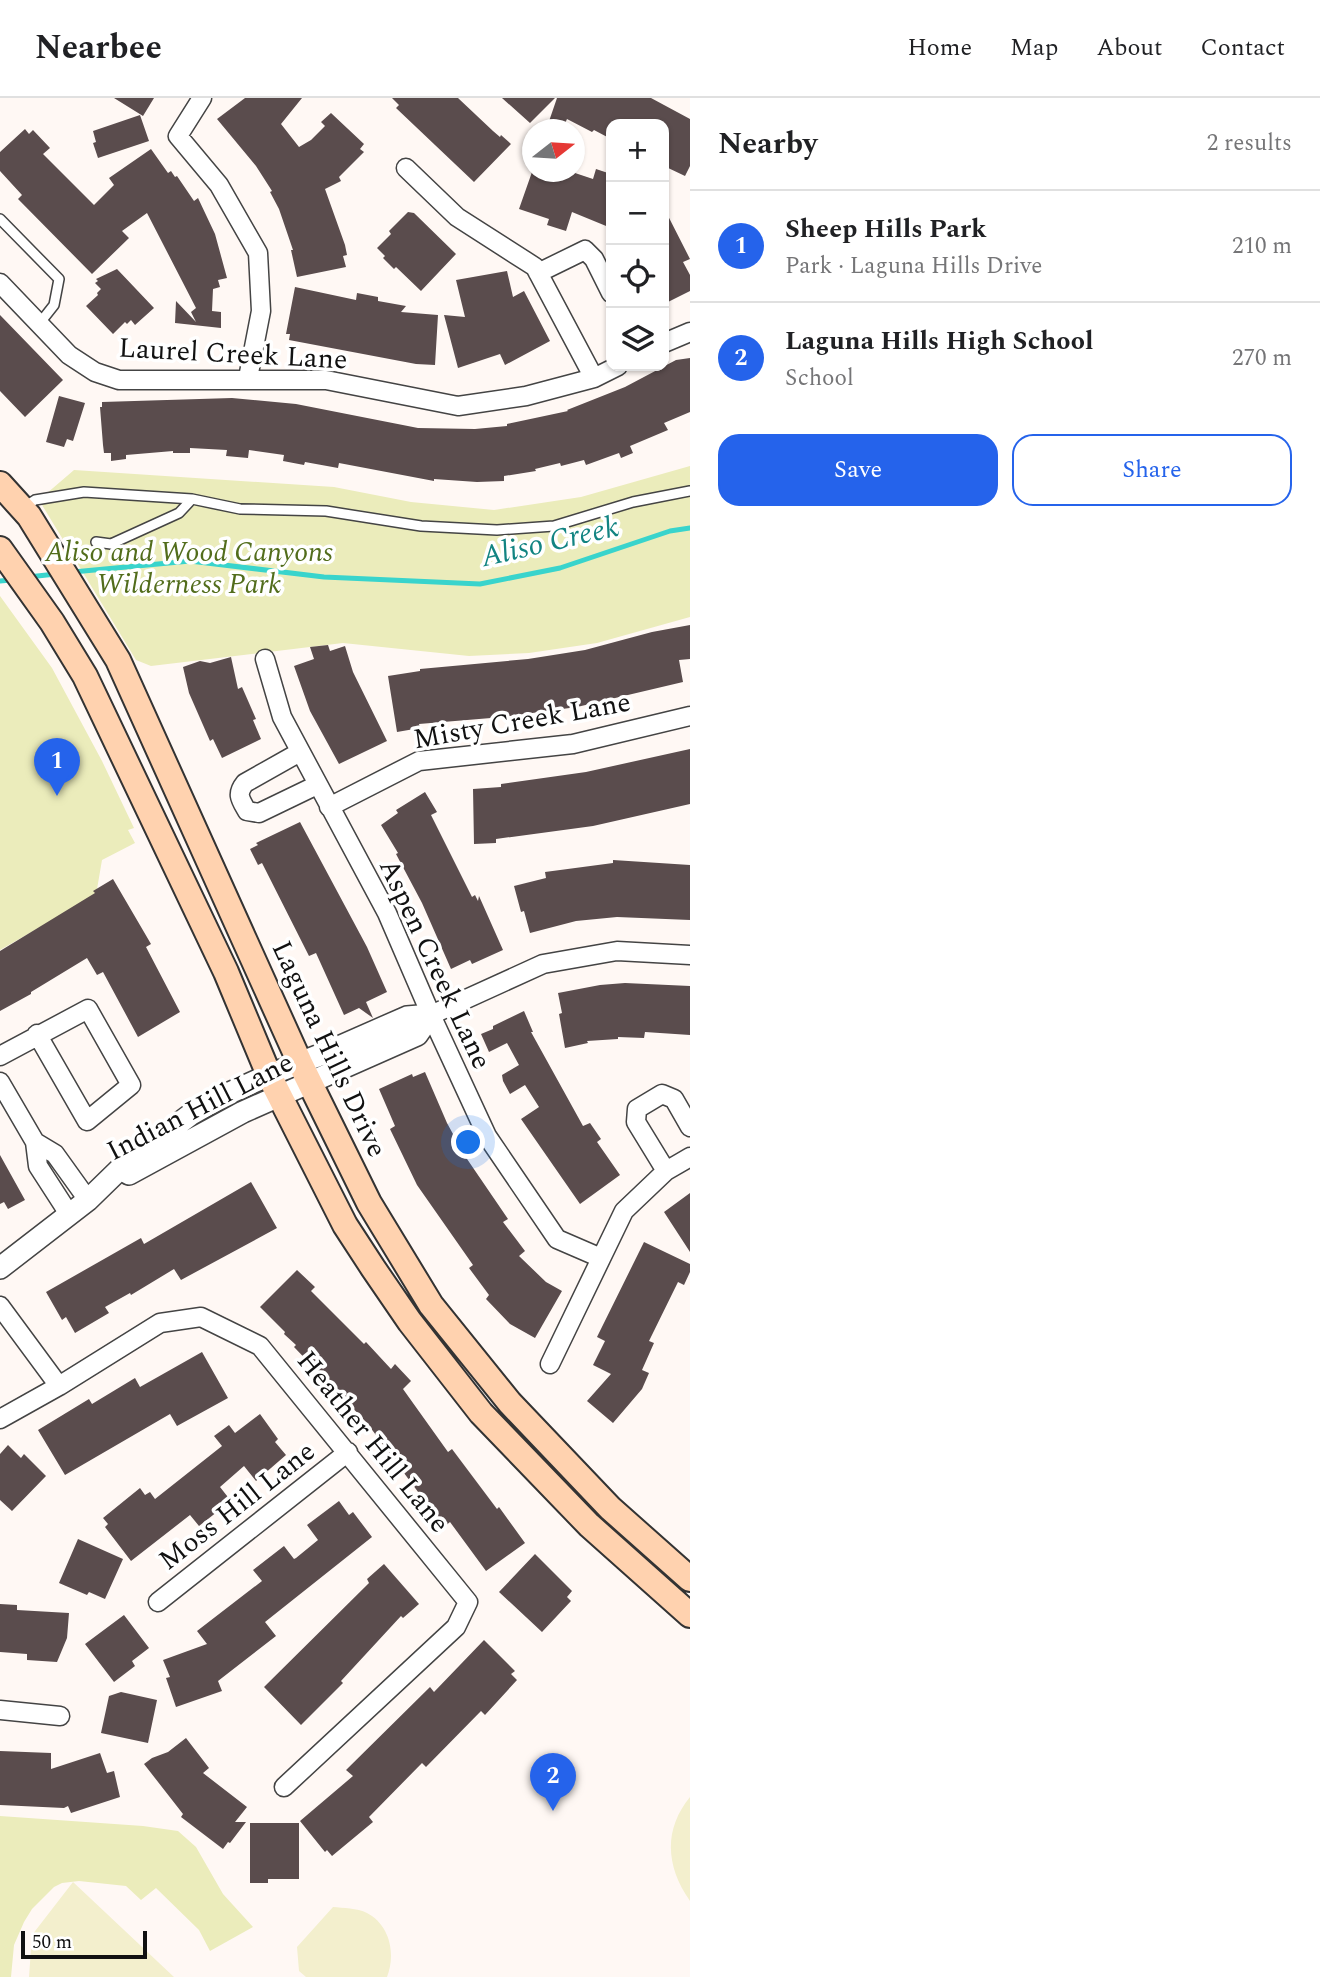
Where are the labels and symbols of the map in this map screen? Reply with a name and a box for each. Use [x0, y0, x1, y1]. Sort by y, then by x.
north arrow [522, 119, 585, 182]
street label: Laurel Creek Lane [117, 327, 349, 381]
water label: Aliso Creek [475, 504, 624, 580]
park label: Aliso and Wood Canyons Wilderness Park [44, 531, 333, 606]
street label: Misty Creek Lane [410, 681, 634, 761]
pin: 1 [34, 738, 80, 796]
street label: Aspen Creek Lane [367, 852, 503, 1076]
street label: Laguna Hills Drive [260, 934, 398, 1164]
street label: Indian Hill Lane [99, 1041, 301, 1173]
your location [451, 1125, 485, 1159]
street label: Heather Hill Lane [286, 1341, 460, 1543]
street label: Moss Hill Lane [149, 1431, 325, 1581]
pin: 2 [530, 1753, 576, 1811]
scale bar [21, 1928, 147, 1960]

